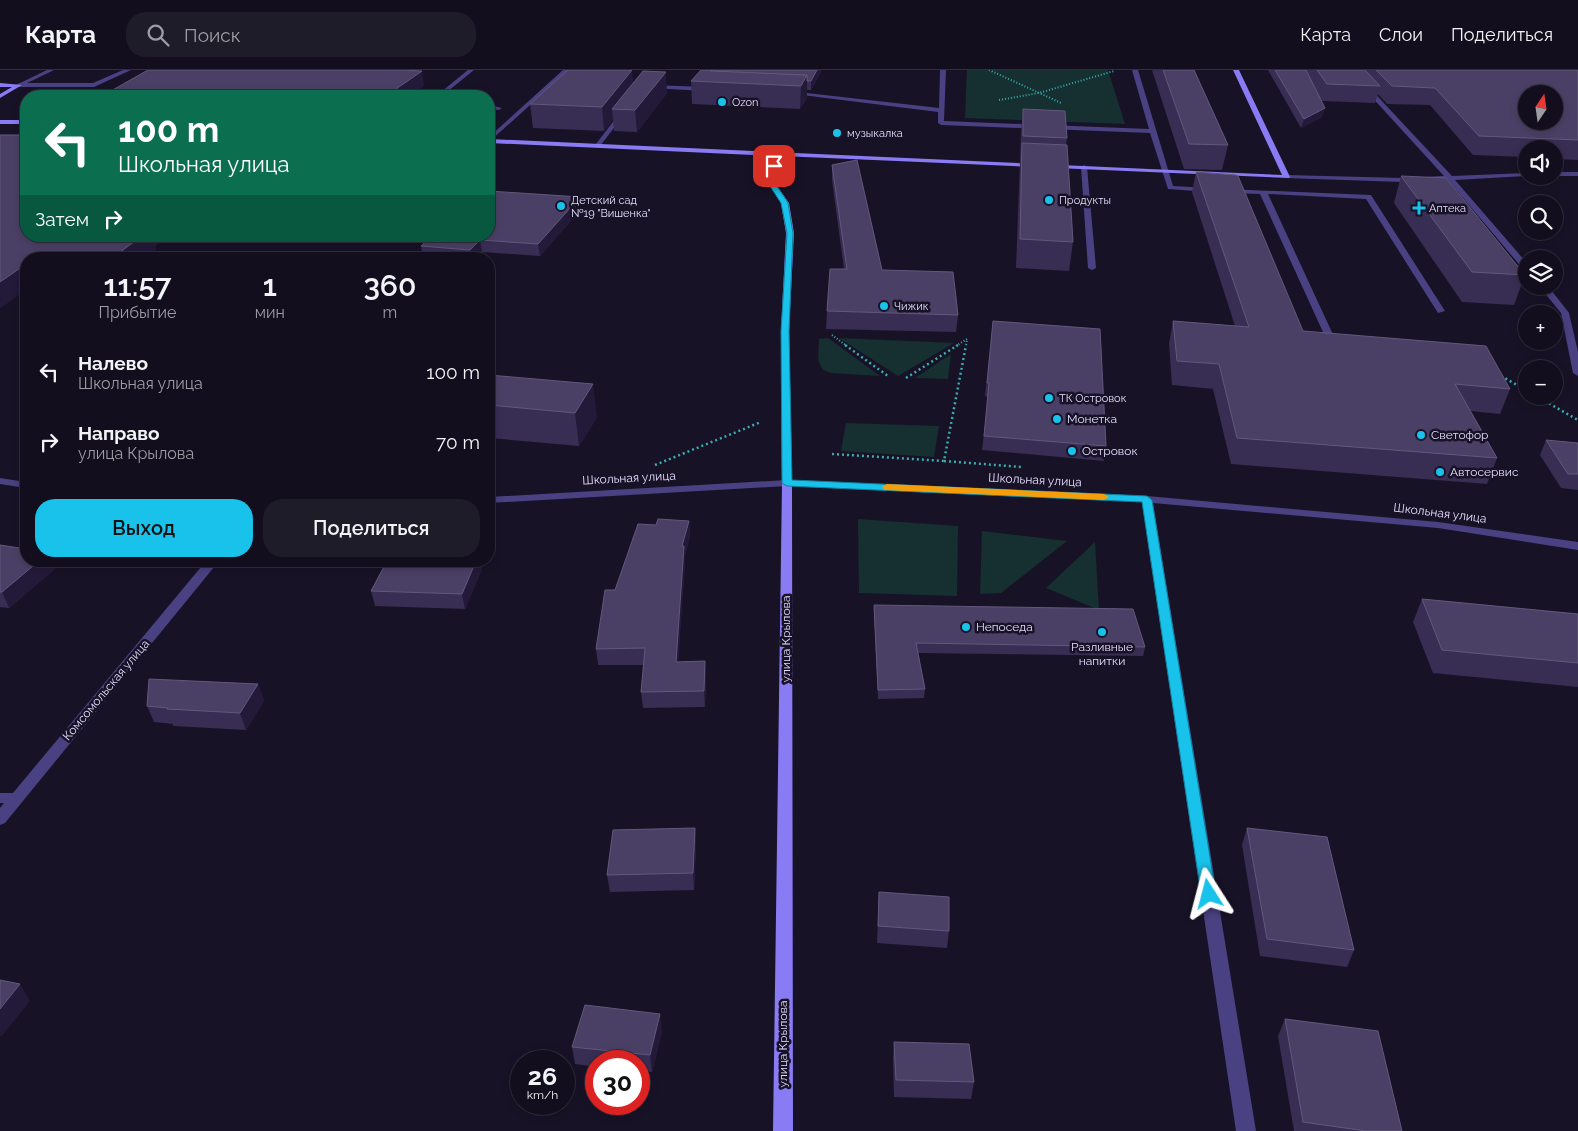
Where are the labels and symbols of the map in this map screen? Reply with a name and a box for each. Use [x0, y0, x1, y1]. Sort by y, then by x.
north arrow [1518, 85, 1562, 130]
marker: Ozon [716, 96, 728, 108]
place label: Ozon [732, 96, 759, 109]
marker: музыкалка [831, 127, 843, 139]
place label: музыкалка [847, 127, 903, 140]
pin [753, 145, 795, 187]
place label: Детский сад №19 "Вишенка" [571, 194, 651, 220]
marker: Продукты [1043, 194, 1055, 206]
place label: Продукты [1059, 194, 1111, 207]
marker: Детский сад №19 "Вишенка" [555, 200, 567, 212]
marker: Аптека [1413, 202, 1425, 214]
place label: Аптека [1429, 202, 1466, 215]
marker: Чижик [878, 300, 890, 312]
place label: Чижик [894, 300, 929, 313]
marker: ТК Островок [1043, 392, 1055, 404]
place label: ТК Островок [1059, 392, 1127, 405]
place label: Монетка [1067, 412, 1117, 426]
marker: Монетка [1051, 413, 1063, 425]
place label: Светофор [1431, 428, 1488, 442]
marker: Светофор [1415, 429, 1427, 441]
place label: Островок [1082, 444, 1138, 458]
marker: Островок [1066, 445, 1078, 457]
place label: Автосервис [1450, 465, 1519, 479]
marker: Автосервис [1434, 466, 1446, 478]
street label: Школьная улица [582, 469, 676, 487]
street label: Школьная улица [988, 471, 1082, 489]
street label: Школьная улица [1393, 500, 1487, 526]
street label: улица Крылова [779, 595, 793, 683]
place label: Непоседа [976, 620, 1033, 634]
marker: Непоседа [960, 621, 972, 633]
marker: Разливные напитки [1096, 626, 1108, 638]
street label: Комсомольская улица [60, 637, 152, 743]
place label: Разливные напитки [1071, 640, 1133, 668]
position arrow [1182, 867, 1234, 919]
street label: улица Крылова [776, 1000, 790, 1088]
speed limit sign: 30 [585, 1050, 650, 1115]

